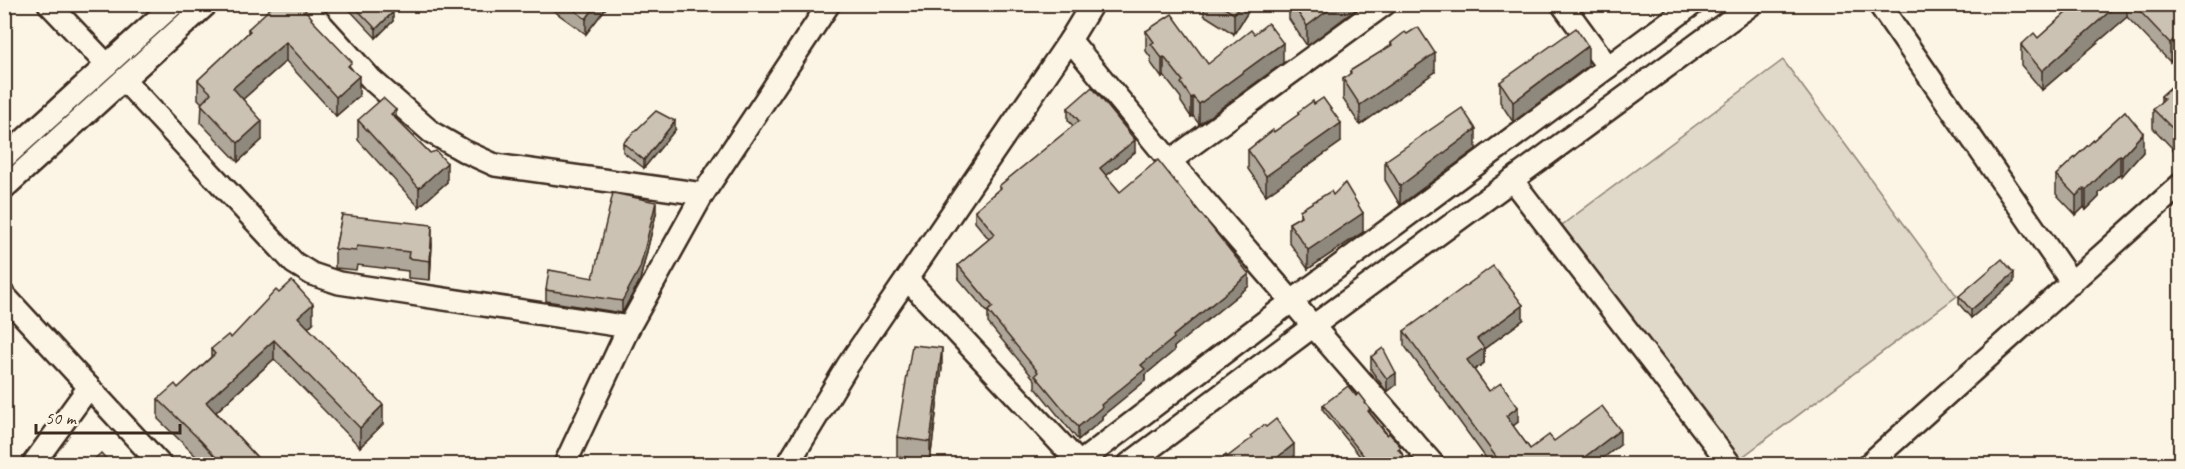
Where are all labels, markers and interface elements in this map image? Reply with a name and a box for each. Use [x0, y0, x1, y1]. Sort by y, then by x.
scale bar [36, 397, 180, 435]
text: 50 m [45, 407, 78, 429]

